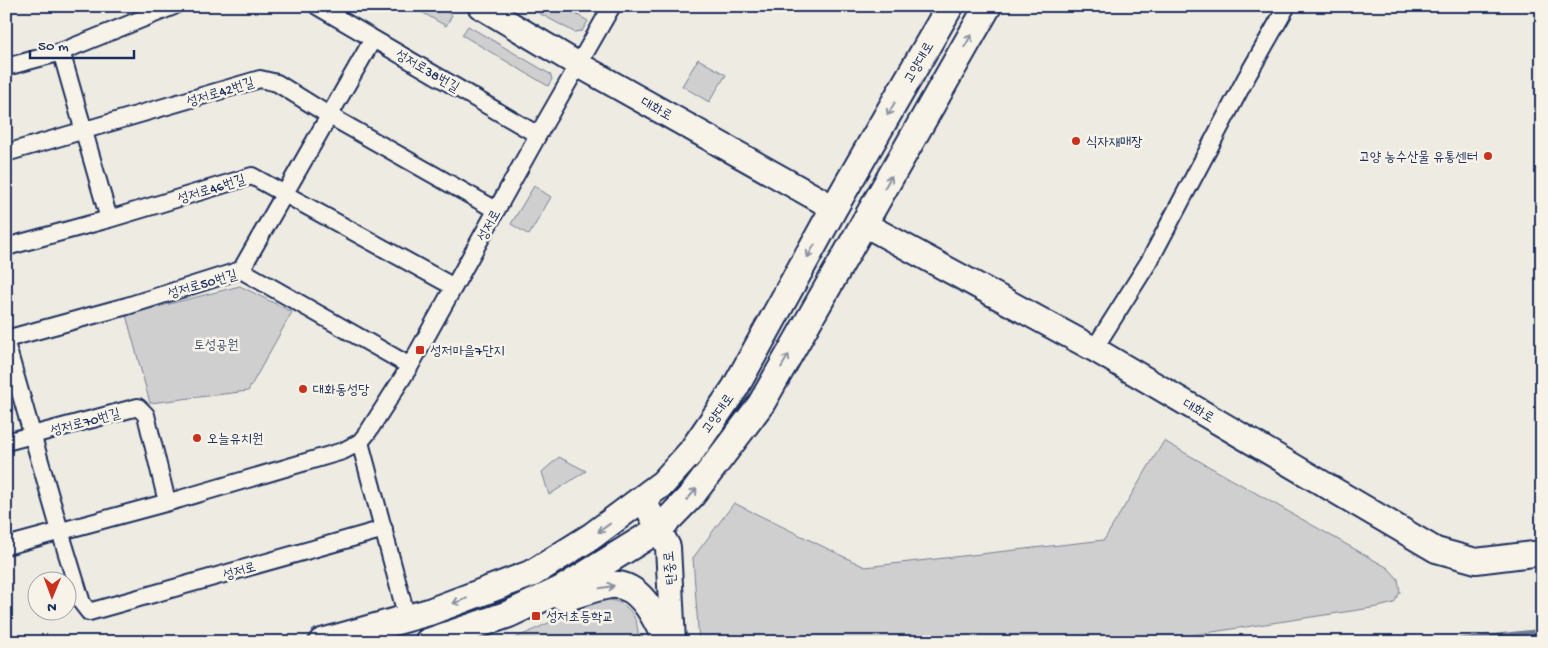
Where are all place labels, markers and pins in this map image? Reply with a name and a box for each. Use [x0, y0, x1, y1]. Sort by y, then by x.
marker: 식자재매장 [1070, 135, 1082, 147]
place label: 식자재매장 [1086, 135, 1143, 152]
place label: 고양 농수산물 유통센터 [1359, 150, 1478, 167]
marker: 고양 농수산물 유통센터 [1482, 150, 1494, 162]
marker: 성저마을7단지 [414, 344, 426, 356]
place label: 성저마을7단지 [430, 344, 505, 361]
marker: 대화동성당 [297, 383, 309, 395]
place label: 대화동성당 [313, 383, 370, 400]
marker: 오늘유치원 [191, 432, 203, 444]
place label: 오늘유치원 [207, 432, 263, 449]
marker: 성저초등학교 [530, 610, 542, 622]
place label: 성저초등학교 [546, 610, 614, 627]

